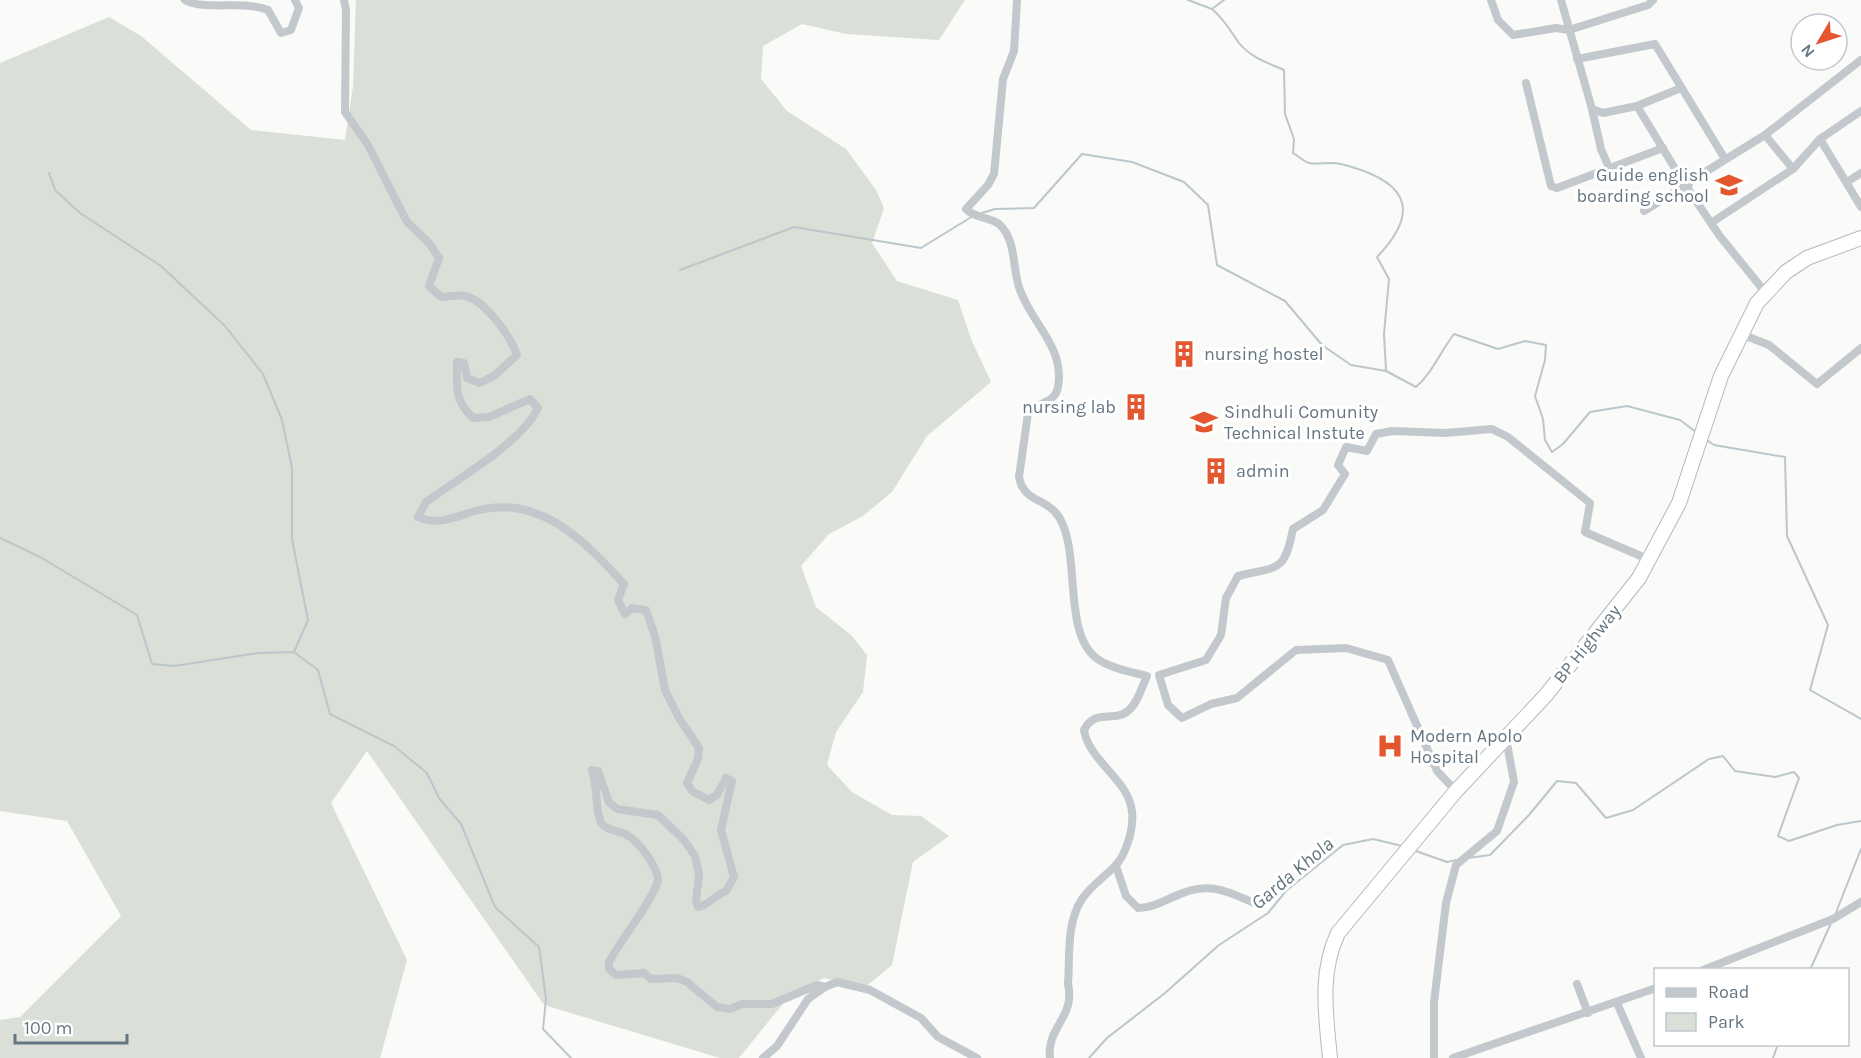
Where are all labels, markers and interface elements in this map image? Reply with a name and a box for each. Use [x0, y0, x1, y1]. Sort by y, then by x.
north arrow [1789, 12, 1849, 72]
text: N [1797, 41, 1819, 62]
place label: Guide english boarding school [1576, 164, 1709, 207]
school or university icon: Guide english boarding school [1714, 170, 1744, 200]
building icon: nursing hostel [1169, 339, 1199, 369]
place label: nursing hostel [1204, 343, 1324, 365]
building icon: nursing lab [1121, 392, 1151, 422]
place label: nursing lab [1022, 396, 1116, 418]
place label: Sindhuli Comunity Technical Instute [1224, 401, 1379, 444]
school or university icon: Sindhuli Comunity Technical Instute [1189, 407, 1219, 437]
building icon: admin [1201, 456, 1231, 486]
place label: admin [1236, 460, 1290, 482]
street label: BP Highway [1548, 600, 1626, 688]
place label: Modern Apolo Hospital [1410, 725, 1522, 768]
hospital icon: Modern Apolo Hospital [1375, 731, 1405, 761]
water label: Garda Khola [1246, 832, 1338, 914]
legend [1654, 968, 1849, 1046]
text: Road [1708, 981, 1749, 1003]
scale bar [15, 1007, 128, 1045]
text: Park [1708, 1011, 1745, 1033]
text: 100 m [24, 1017, 72, 1039]

